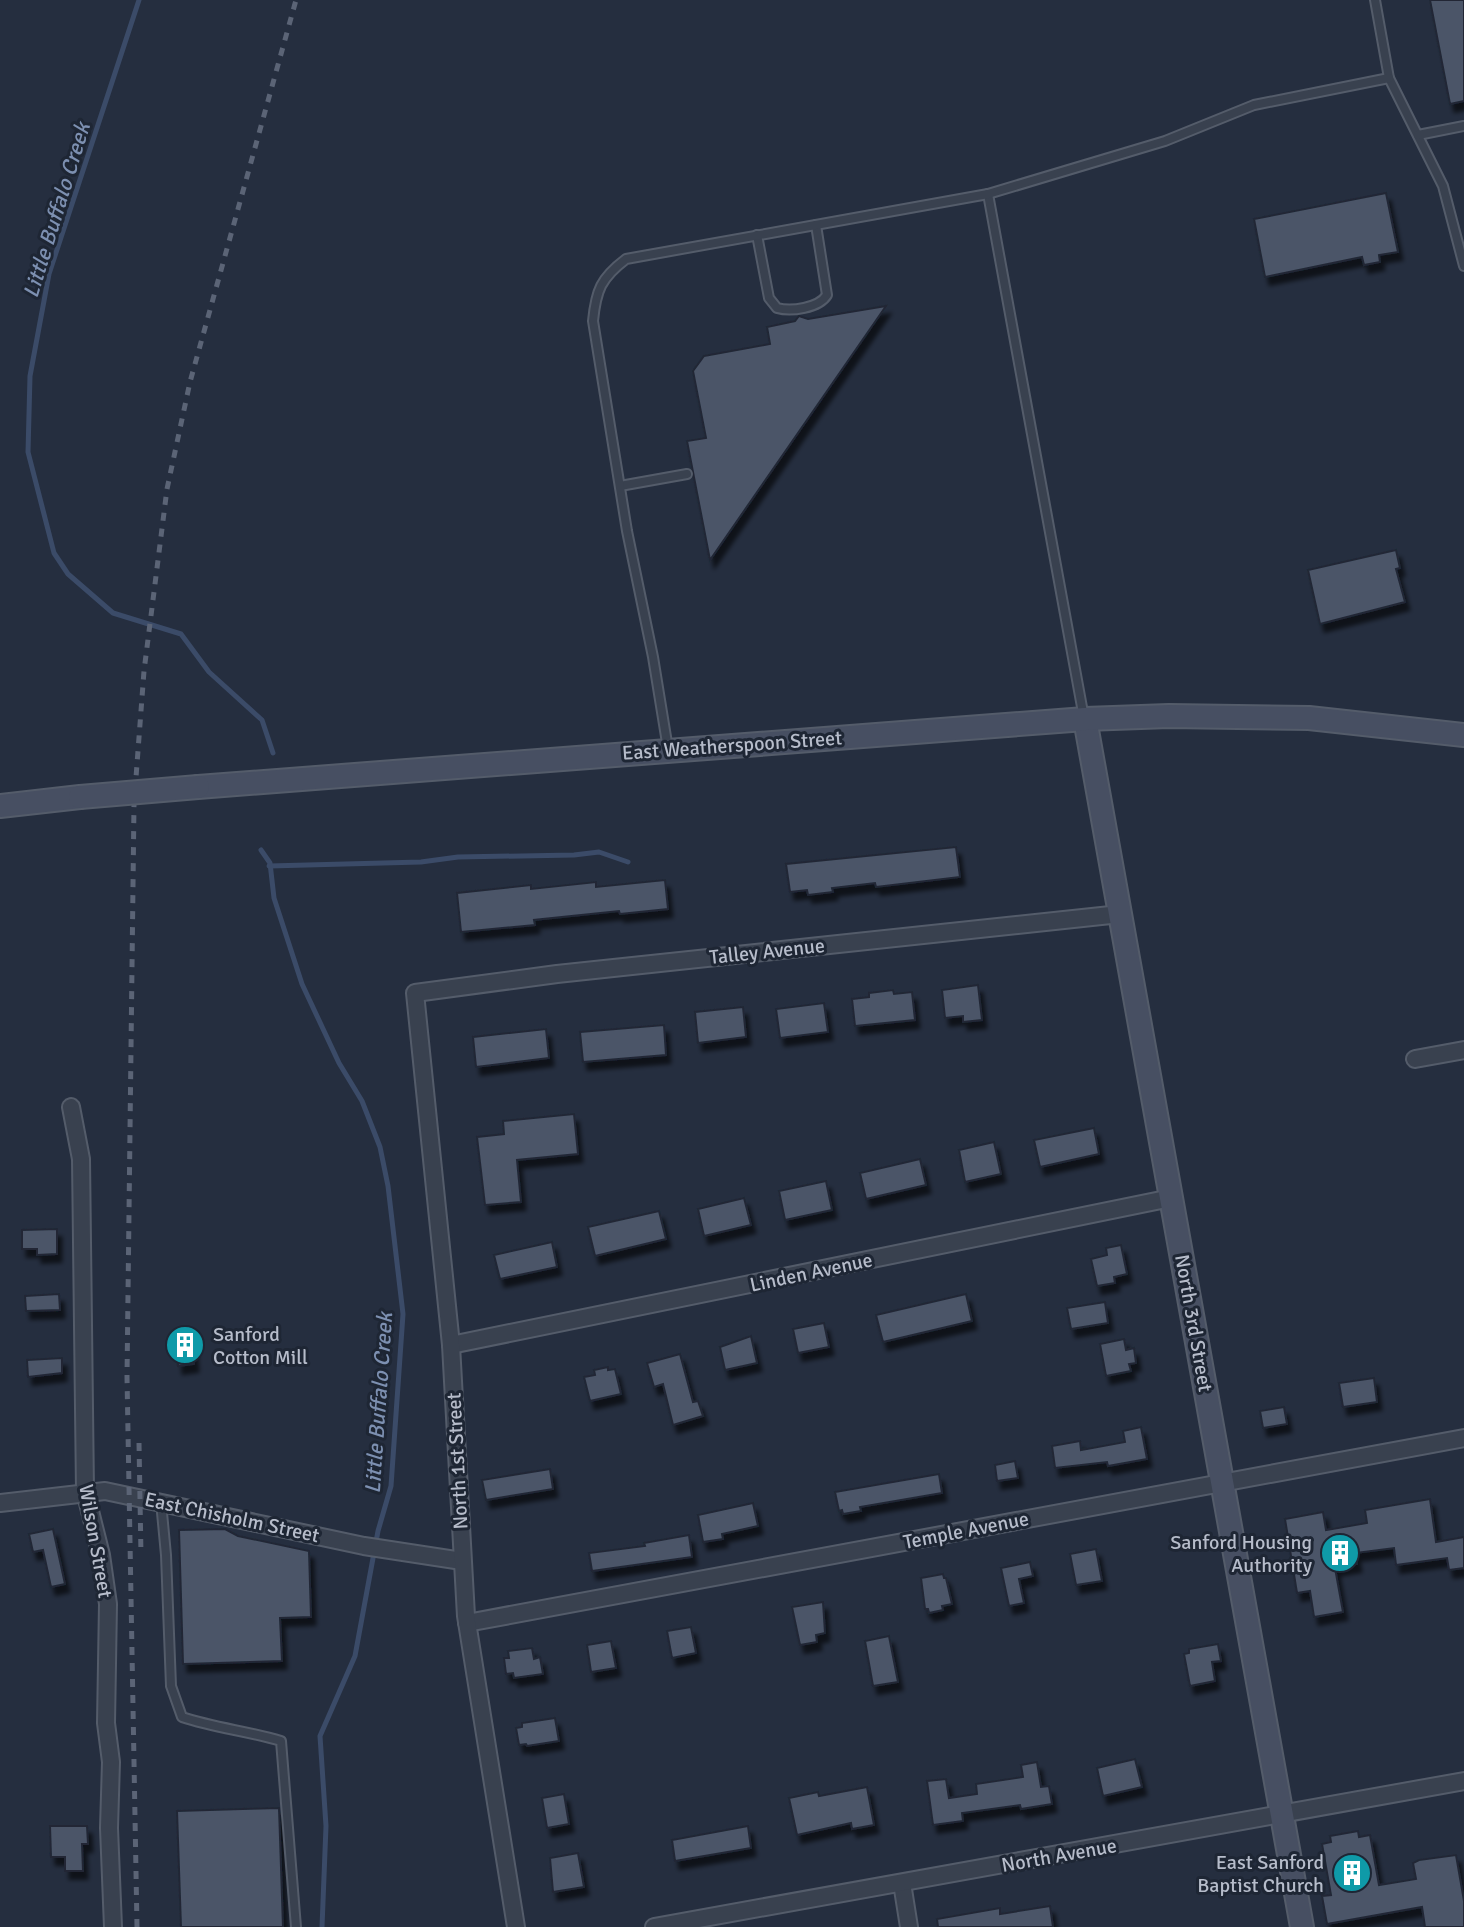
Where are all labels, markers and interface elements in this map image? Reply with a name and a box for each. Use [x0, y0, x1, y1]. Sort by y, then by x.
water label: Little Buffalo Creek [17, 118, 97, 301]
street label: East Weatherspoon Street [621, 725, 843, 766]
street label: Talley Avenue [708, 933, 826, 970]
street label: Linden Avenue [747, 1247, 875, 1298]
street label: North 3rd Street [1169, 1252, 1218, 1394]
water label: Little Buffalo Creek [359, 1310, 398, 1495]
place label: Sanford Cotton Mill [213, 1322, 308, 1370]
building icon: Sanford Cotton Mill [164, 1324, 206, 1366]
street label: North 1st Street [441, 1392, 474, 1530]
street label: Wilson Street [73, 1482, 118, 1600]
street label: East Chisholm Street [142, 1487, 322, 1548]
street label: Temple Avenue [901, 1506, 1031, 1555]
place label: Sanford Housing Authority [1170, 1530, 1313, 1578]
building icon: Sanford Housing Authority [1319, 1532, 1361, 1574]
street label: North Avenue [999, 1833, 1119, 1878]
place label: East Sanford Baptist Church [1197, 1850, 1324, 1898]
building icon: East Sanford Baptist Church [1331, 1852, 1373, 1894]

